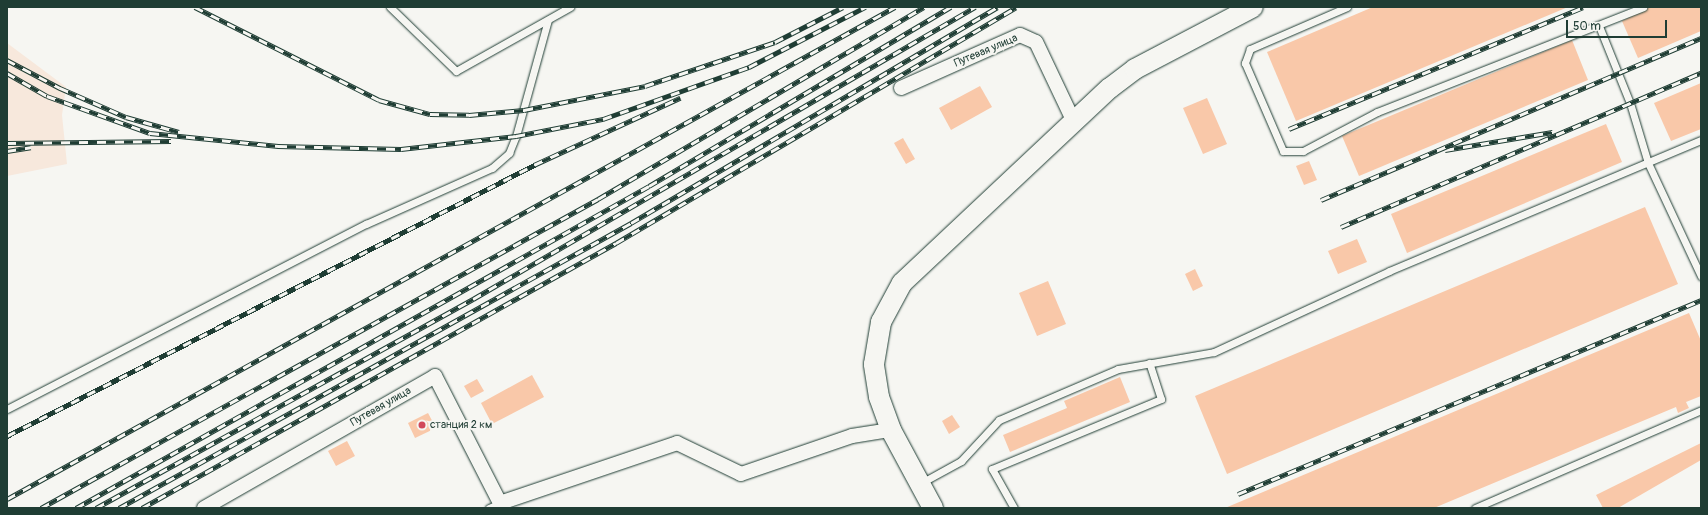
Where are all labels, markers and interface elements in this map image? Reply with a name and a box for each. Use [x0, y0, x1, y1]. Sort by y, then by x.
scale bar [1568, 12, 1669, 38]
text: 50 m [1573, 19, 1601, 34]
street label: Путевая улица [952, 32, 1020, 70]
street label: Путевая улица [348, 384, 414, 430]
place label: станция 2 км [430, 418, 492, 432]
marker: станция 2 км [417, 420, 427, 430]

